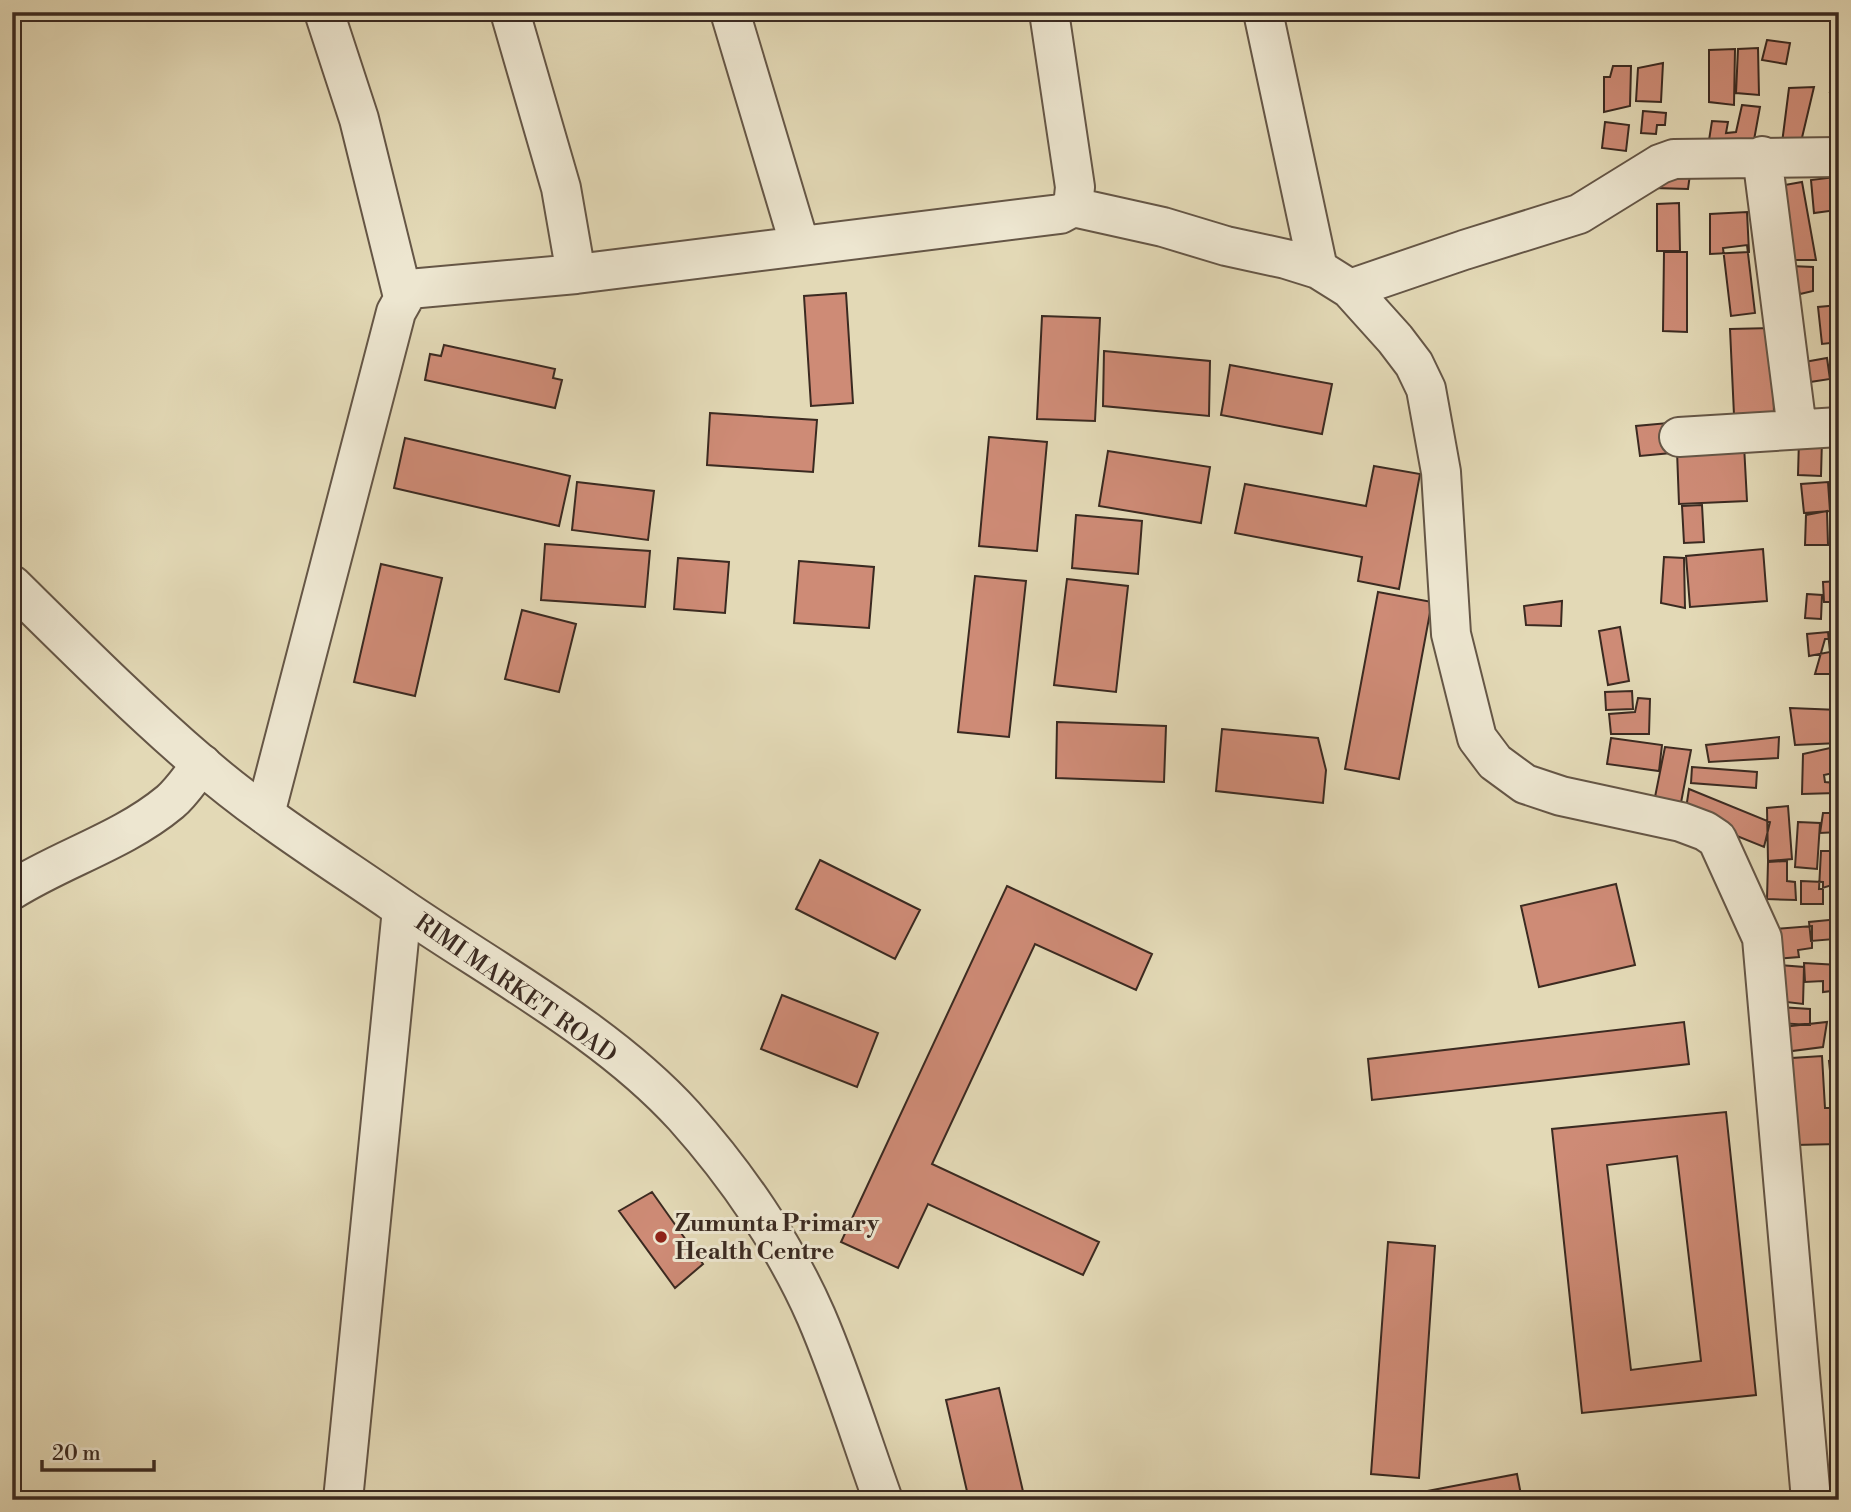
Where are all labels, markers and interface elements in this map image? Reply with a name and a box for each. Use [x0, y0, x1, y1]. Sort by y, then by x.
street label: RIMI MARKET ROAD [409, 908, 622, 1070]
place label: Zumunta Primary Health Centre [675, 1209, 880, 1267]
marker: Zumunta Primary Health Centre [653, 1229, 669, 1245]
scale bar [42, 1428, 154, 1472]
text: 20 m [52, 1441, 101, 1467]

